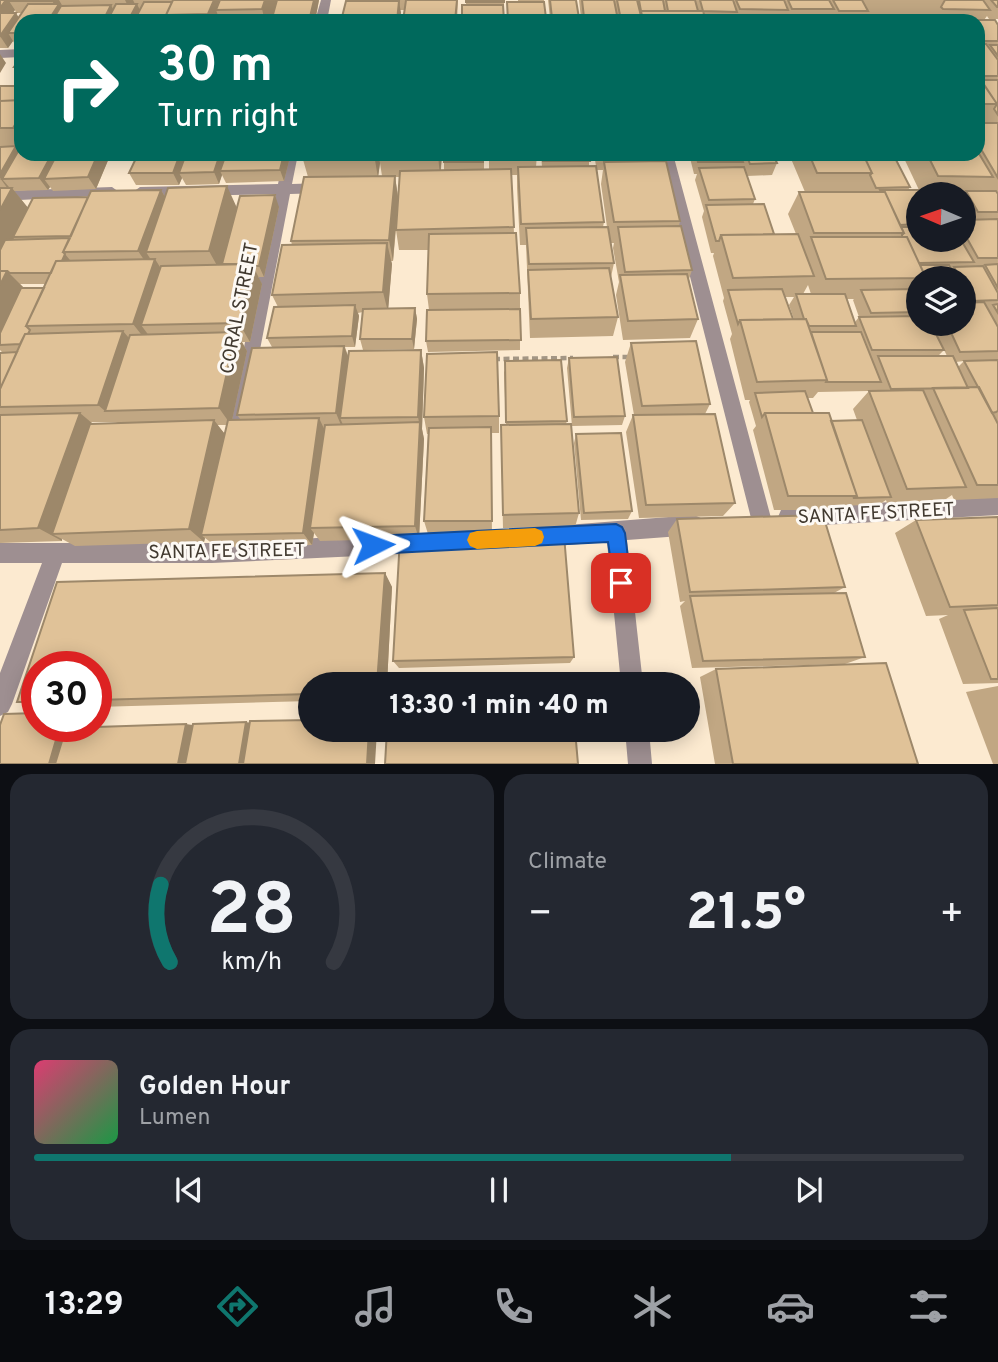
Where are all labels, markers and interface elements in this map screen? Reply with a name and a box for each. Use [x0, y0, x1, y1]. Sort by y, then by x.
text: 30 m [157, 37, 273, 99]
icon: right [42, 42, 133, 133]
text: Turn right [157, 98, 299, 138]
north arrow [906, 182, 976, 252]
map controls [906, 182, 976, 336]
street label: CORAL STREET [215, 241, 264, 376]
button: layers [906, 266, 976, 336]
street label: SANTA FE STREET [797, 498, 955, 530]
position arrow [336, 508, 410, 582]
street label: SANTA FE STREET [148, 539, 306, 565]
pin [591, 553, 651, 613]
icon: arrive [602, 564, 640, 602]
speed limit sign: 30 [21, 651, 112, 742]
text: 13:30 · 1 min · 40 m [390, 690, 608, 723]
text: Climate [528, 848, 607, 877]
text: 28 [207, 869, 297, 961]
text: 21.5° [686, 882, 806, 948]
text: − [528, 891, 553, 940]
text: + [939, 891, 964, 940]
text: km/h [222, 947, 282, 979]
text: Golden Hour [139, 1071, 290, 1104]
text: Lumen [139, 1104, 210, 1133]
icon: previous [170, 1171, 208, 1209]
icon: pause [480, 1171, 518, 1209]
icon: next [790, 1171, 828, 1209]
icon: directions [213, 1282, 262, 1331]
icon: music [351, 1282, 400, 1331]
icon: phone [489, 1282, 538, 1331]
icon: climate [628, 1282, 677, 1331]
icon: car [766, 1282, 815, 1331]
icon: filters [904, 1282, 953, 1331]
text: 13:29 [45, 1286, 124, 1326]

